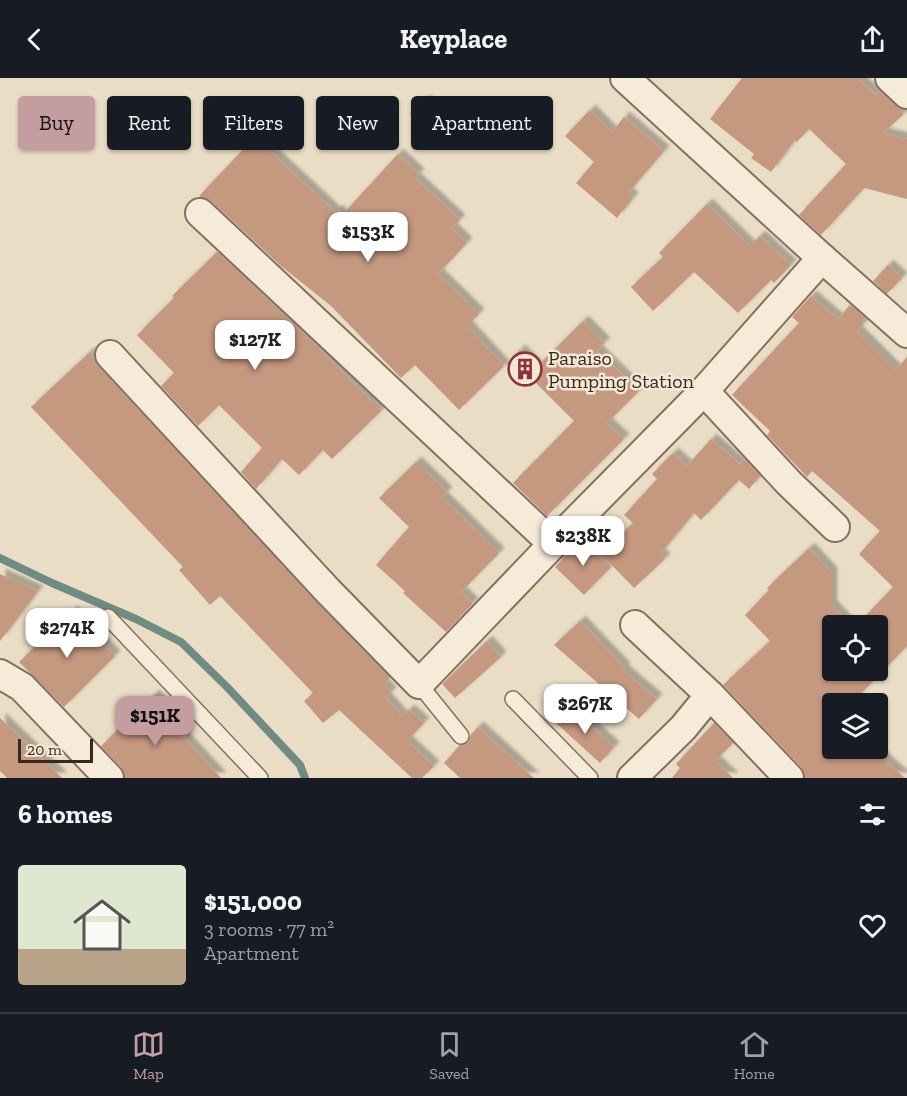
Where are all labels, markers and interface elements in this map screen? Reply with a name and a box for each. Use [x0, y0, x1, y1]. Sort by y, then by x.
icon: back [18, 23, 51, 56]
text: Keyplace [400, 23, 507, 55]
icon: share [856, 23, 889, 56]
chip: Buy [18, 96, 95, 150]
chip: Rent [107, 96, 191, 150]
chip: Filters [203, 96, 304, 150]
chip: New [316, 96, 399, 150]
chip: Apartment [411, 96, 553, 150]
pin: $153K [326, 212, 410, 263]
text: $153K [342, 219, 394, 243]
pin: $127K [213, 320, 297, 371]
text: $127K [229, 327, 281, 351]
place label: Paraiso Pumping Station [548, 346, 695, 393]
building icon: Paraiso Pumping Station [507, 351, 543, 387]
pin: $238K [541, 516, 625, 567]
text: $238K [555, 523, 611, 547]
pin: $274K [25, 608, 109, 659]
text: $274K [40, 615, 94, 639]
map controls [822, 615, 888, 759]
button: locate [822, 615, 888, 681]
pin: $267K [543, 684, 627, 735]
text: $267K [558, 691, 612, 715]
button: layers [822, 693, 888, 759]
pin: $151K [113, 696, 197, 747]
text: $151K [130, 703, 180, 727]
scale bar [18, 736, 93, 764]
text: 20 m [27, 740, 62, 759]
text: 6 homes [18, 798, 113, 830]
icon: filters [856, 798, 889, 831]
text: $151,000 [204, 885, 302, 917]
icon: home [66, 889, 138, 961]
icon: heart [856, 909, 889, 942]
text: 3 rooms · 77 m² [204, 917, 334, 941]
text: Apartment [204, 941, 299, 965]
tab: Map [132, 1028, 165, 1083]
tab: Saved [429, 1028, 469, 1083]
tab: Home [734, 1028, 775, 1083]

